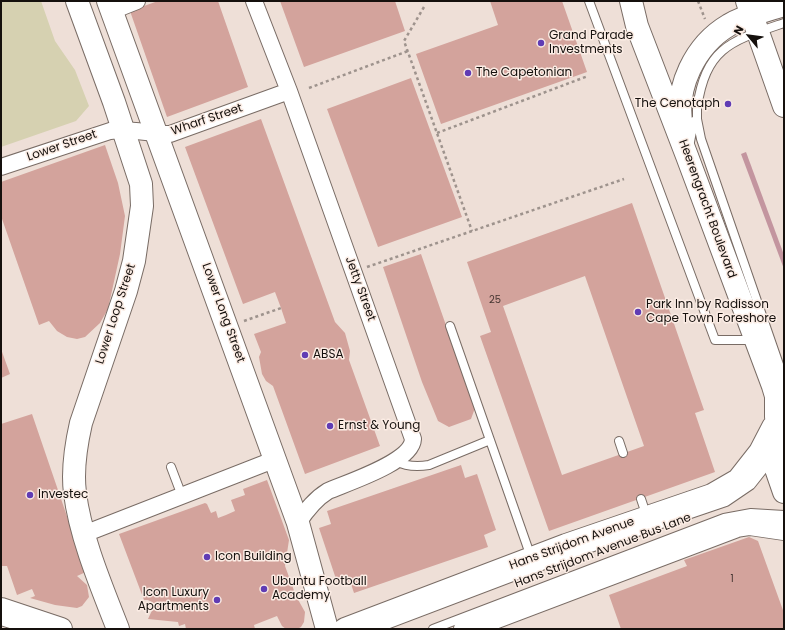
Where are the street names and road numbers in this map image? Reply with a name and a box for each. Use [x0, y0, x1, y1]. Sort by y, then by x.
street label: Wharf Street [170, 101, 244, 139]
street label: Lower Street [25, 127, 99, 165]
street label: Heerengracht Boulevard [675, 138, 739, 280]
street label: Jetty Street [342, 255, 378, 323]
street label: Lower Long Street [198, 261, 248, 365]
street label: Lower Loop Street [93, 262, 139, 366]
street label: Hans Strijdom Avenue Bus Lane [513, 511, 693, 591]
street label: Hans Strijdom Avenue [508, 515, 636, 573]

